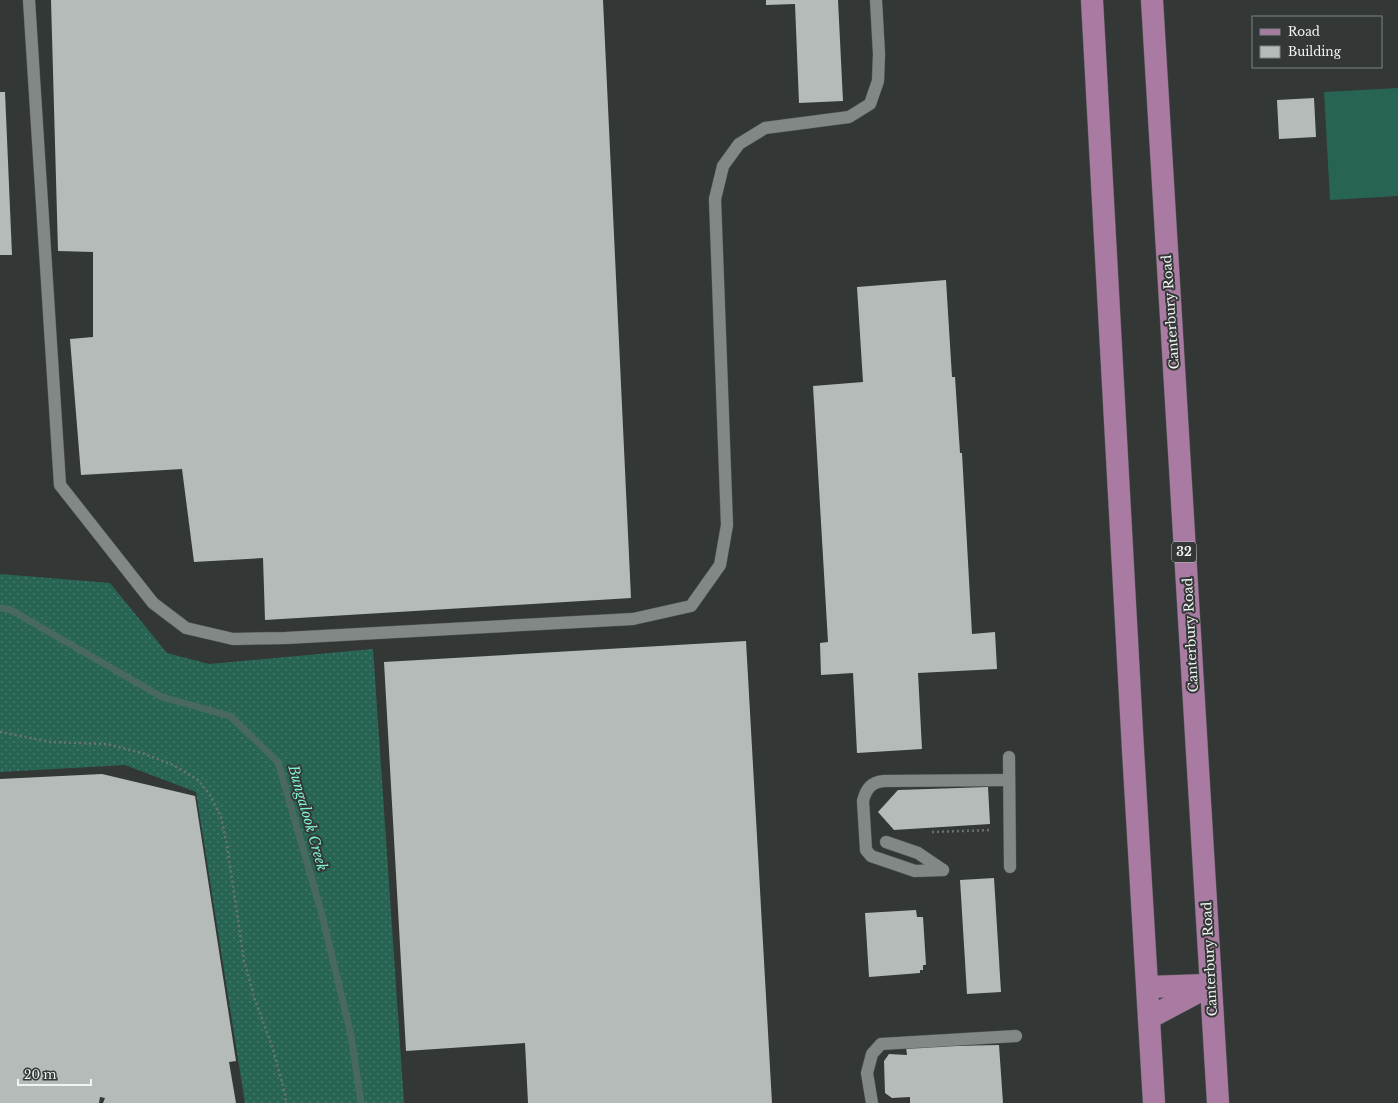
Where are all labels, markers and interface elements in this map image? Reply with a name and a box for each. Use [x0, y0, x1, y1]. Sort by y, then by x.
legend [1252, 16, 1382, 68]
text: Road [1288, 24, 1320, 39]
text: Building [1288, 44, 1342, 59]
street label: Canterbury Road [1158, 254, 1183, 370]
road number: 32 [1172, 542, 1196, 562]
street label: Canterbury Road [1179, 577, 1202, 693]
water label: Bungalook Creek [284, 762, 332, 873]
street label: Canterbury Road [1198, 901, 1221, 1017]
scale bar [18, 1061, 91, 1087]
text: 20 m [24, 1067, 56, 1082]

